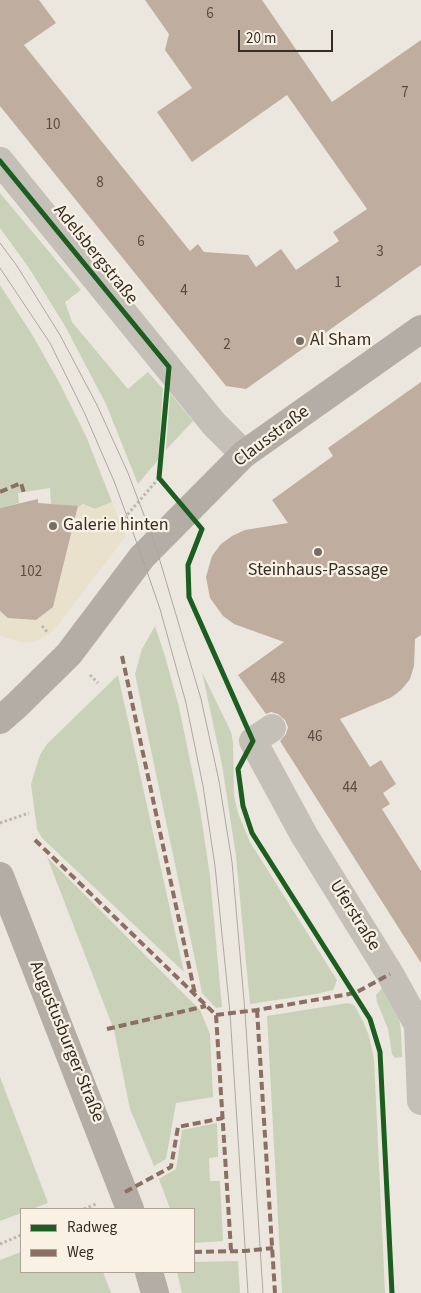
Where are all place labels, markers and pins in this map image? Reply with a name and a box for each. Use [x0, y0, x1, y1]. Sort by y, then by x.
place label: Al Sham [310, 330, 371, 352]
marker: Al Sham [294, 335, 306, 347]
place label: Galerie hinten [63, 515, 169, 537]
marker: Galerie hinten [47, 520, 59, 532]
marker: Steinhaus-Passage [312, 546, 324, 558]
place label: Steinhaus-Passage [248, 560, 388, 582]

